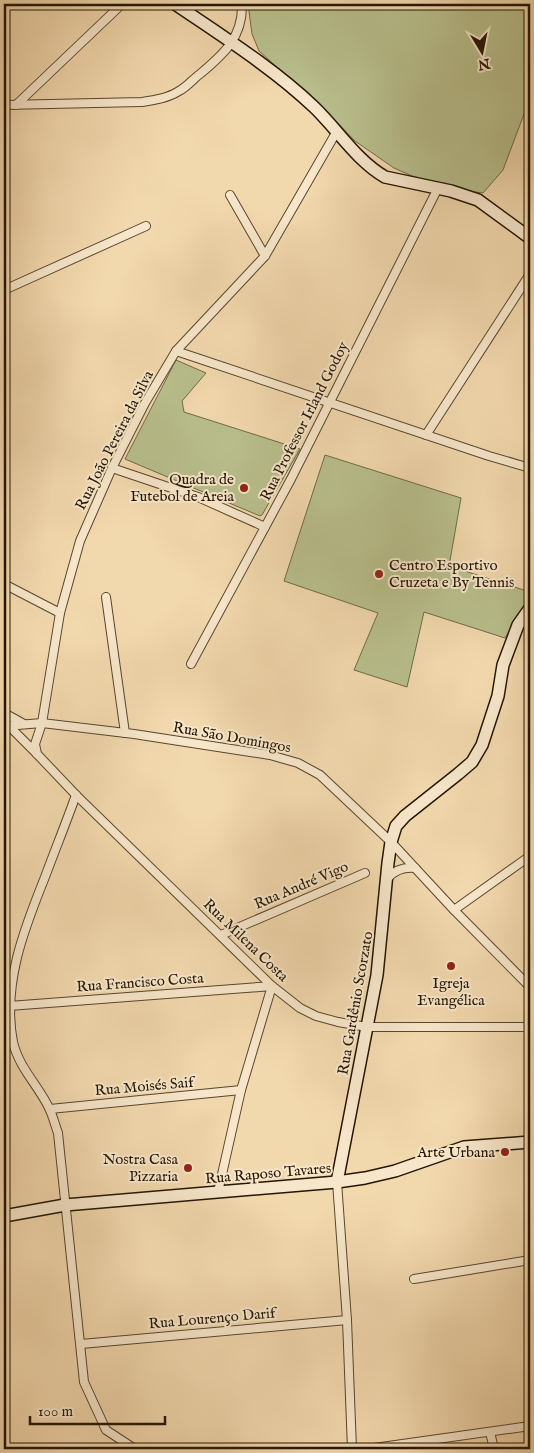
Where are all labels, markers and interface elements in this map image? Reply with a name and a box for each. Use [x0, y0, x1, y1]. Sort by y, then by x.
north arrow [456, 28, 506, 78]
text: N [477, 54, 493, 74]
street label: Rua Professor Irland Godoy [256, 338, 353, 504]
street label: Rua João Pereira da Silva [71, 367, 158, 513]
place label: Quadra de Futebol de Areia [130, 470, 235, 506]
marker: Quadra de Futebol de Areia [238, 482, 250, 494]
place label: Centro Esportivo Cruzeta e By Tennis [389, 556, 514, 592]
marker: Centro Esportivo Cruzeta e By Tennis [373, 568, 385, 580]
street label: Rua São Domingos [171, 718, 292, 757]
street label: Rua André Vigo [251, 857, 351, 914]
street label: Rua Milena Costa [199, 895, 293, 986]
street label: Rua Gardênio Scorzato [334, 930, 377, 1076]
marker: Igreja Evangélica [445, 960, 457, 972]
street label: Rua Francisco Costa [76, 969, 205, 996]
place label: Igreja Evangélica [417, 974, 485, 1010]
street label: Rua Moisés Saif [94, 1072, 197, 1100]
place label: Arte Urbana [416, 1143, 496, 1162]
marker: Arte Urbana [499, 1146, 511, 1158]
place label: Nostra Casa Pizzaria [103, 1150, 179, 1186]
street label: Rua Raposo Tavares [204, 1159, 332, 1188]
marker: Nostra Casa Pizzaria [182, 1162, 194, 1174]
street label: Rua Lourenço Darif [148, 1303, 279, 1334]
scale bar [30, 1393, 165, 1425]
text: 100 m [38, 1402, 74, 1421]

